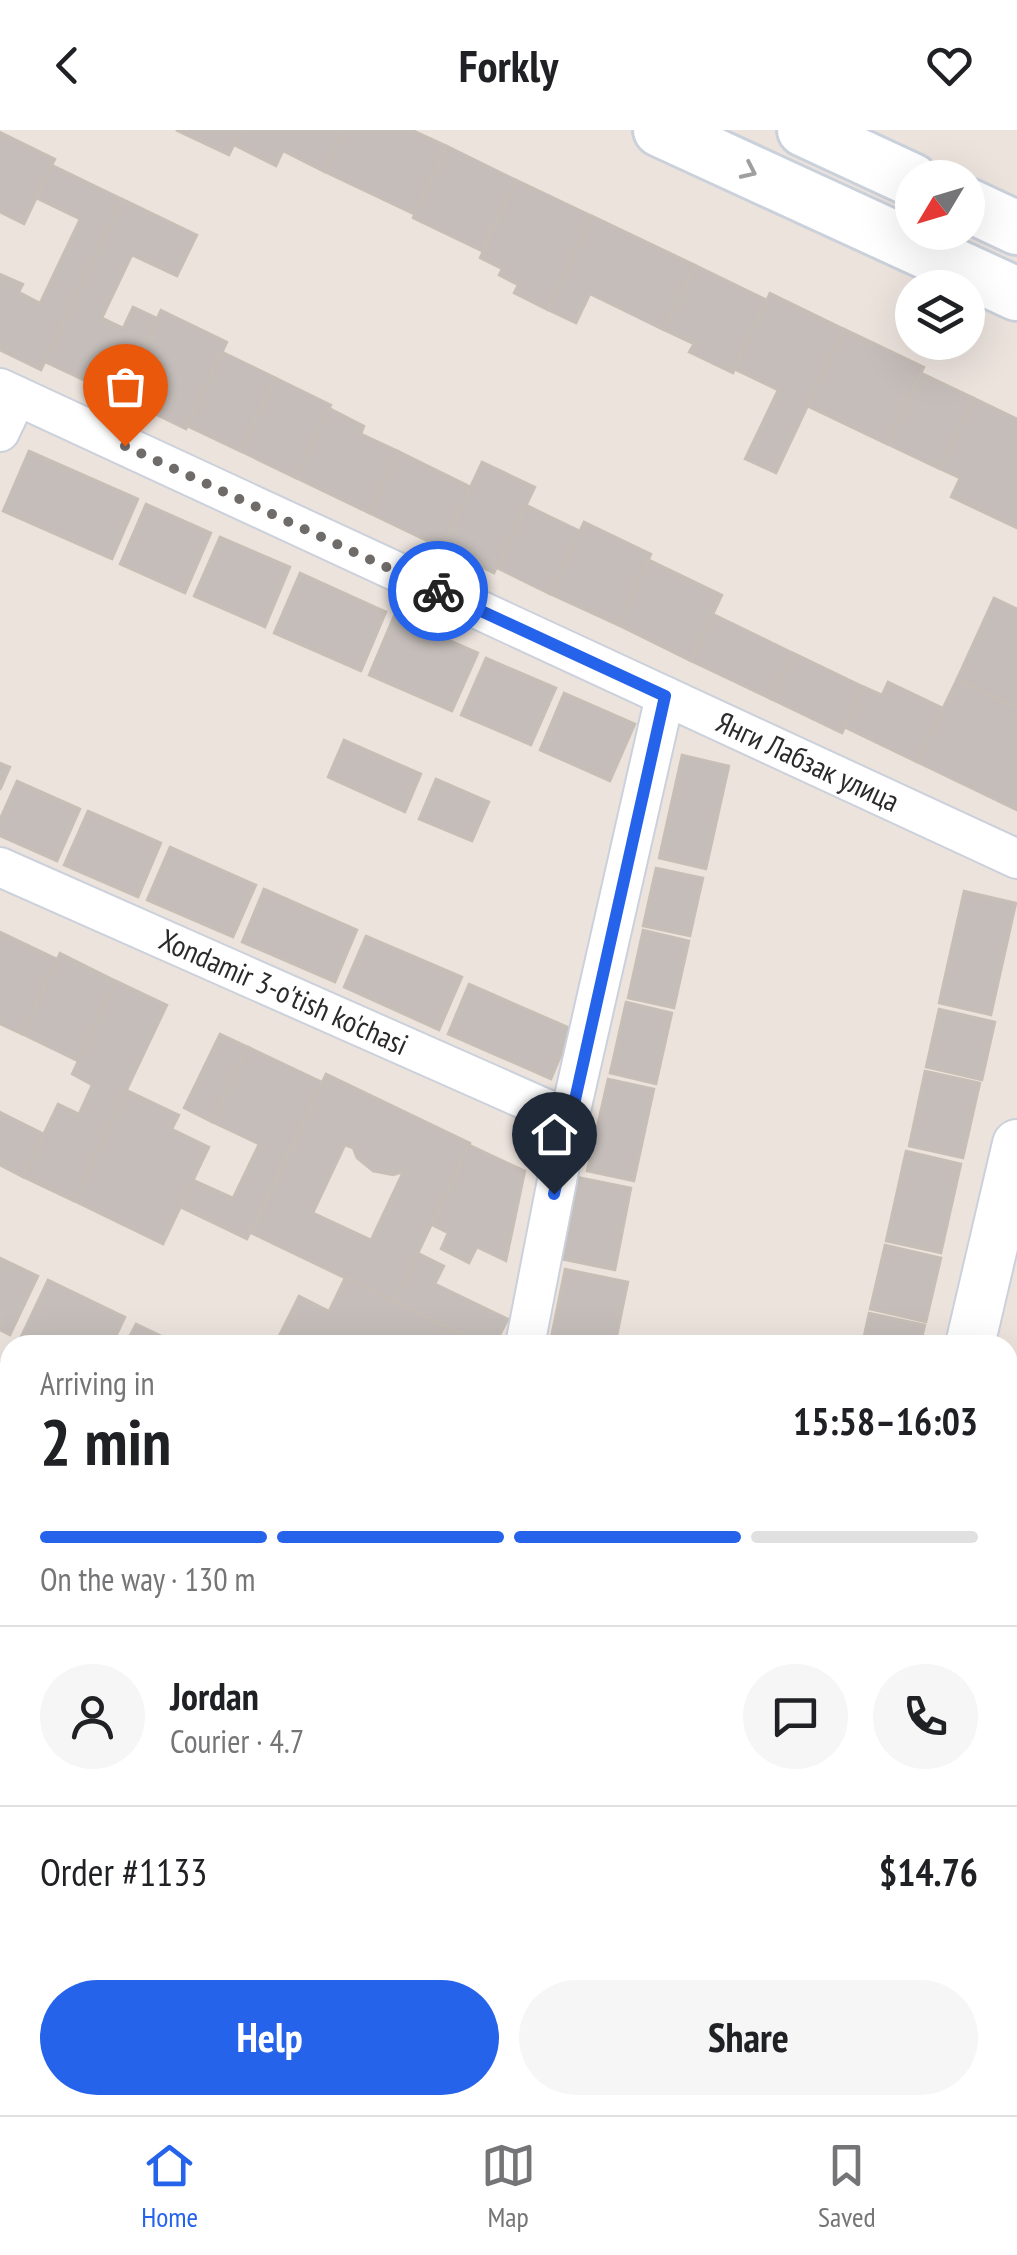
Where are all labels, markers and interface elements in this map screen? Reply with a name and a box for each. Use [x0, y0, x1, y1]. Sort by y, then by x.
text: Forkly [459, 36, 558, 94]
icon: back [40, 38, 95, 93]
icon: heart [922, 38, 977, 93]
one-way arrow [739, 158, 757, 178]
north arrow [895, 160, 985, 250]
map controls [895, 160, 985, 360]
button: layers [895, 270, 985, 360]
pin [83, 344, 168, 447]
icon: bag [98, 359, 153, 414]
courier [388, 541, 488, 641]
icon: bike [411, 564, 466, 619]
street label: Янги Лабзак улица [711, 702, 906, 820]
street label: Xondamir 3-o'tish ko'chasi [154, 919, 414, 1063]
pin [512, 1092, 597, 1195]
icon: home [527, 1107, 582, 1162]
text: Arriving in [40, 1362, 155, 1404]
text: 15:58–16:03 [793, 1396, 978, 1445]
text: 2 min [40, 1399, 171, 1483]
text: On the way · 130 m [40, 1558, 255, 1600]
button: person [40, 1664, 145, 1769]
button: chat [743, 1664, 848, 1769]
button: phone [873, 1664, 978, 1769]
text: Jordan [170, 1671, 259, 1720]
text: Courier · 4.7 [170, 1720, 304, 1762]
text: Order #1133 [40, 1847, 207, 1896]
text: $14.76 [879, 1847, 978, 1896]
button: Help [40, 1980, 499, 2095]
button: Share [519, 1980, 978, 2095]
tab: Home [141, 2138, 198, 2235]
tab: Map [481, 2138, 536, 2235]
tab: Saved [818, 2138, 876, 2235]

